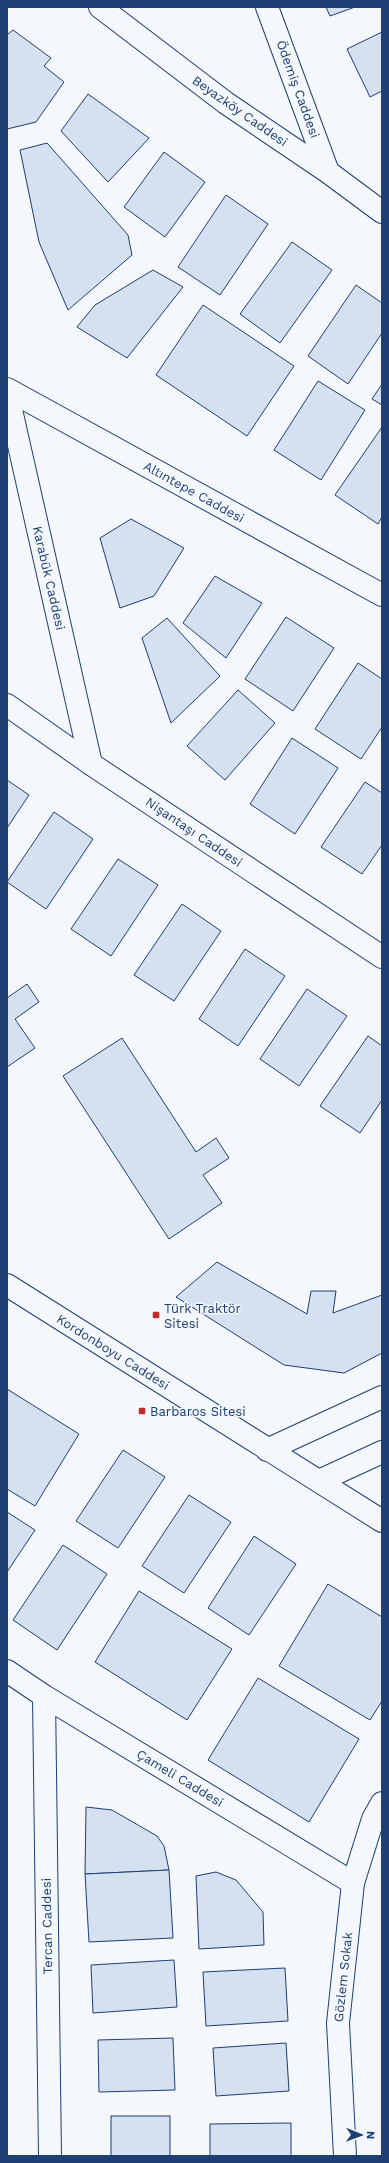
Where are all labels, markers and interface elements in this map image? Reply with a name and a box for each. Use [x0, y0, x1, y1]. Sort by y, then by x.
street label: Ödemiş Caddesi [273, 38, 323, 140]
street label: Beyazköy Caddesi [190, 73, 290, 149]
street label: Altıntepe Caddesi [141, 458, 247, 526]
street label: Karabük Caddesi [30, 525, 68, 631]
street label: Nişantaşı Caddesi [143, 794, 245, 870]
place label: Türk Traktör Sitesi [164, 1301, 241, 1331]
marker: Türk Traktör Sitesi [151, 1310, 161, 1320]
street label: Kordonboyu Caddesi [54, 1311, 172, 1393]
place label: Barbaros Sitesi [150, 1404, 246, 1419]
marker: Barbaros Sitesi [137, 1406, 147, 1416]
street label: Çameli Caddesi [134, 1746, 226, 1810]
street label: Tercan Caddesi [39, 1878, 55, 1974]
street label: Gözlem Sokak [331, 1931, 355, 2023]
north arrow [341, 2115, 381, 2155]
text: N [364, 2131, 377, 2139]

